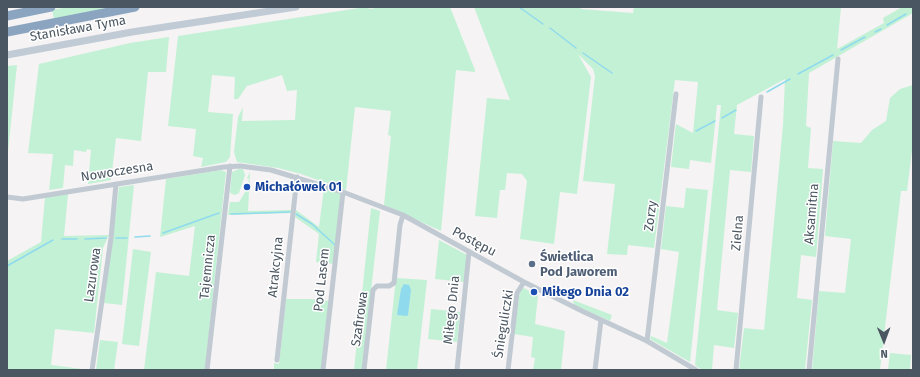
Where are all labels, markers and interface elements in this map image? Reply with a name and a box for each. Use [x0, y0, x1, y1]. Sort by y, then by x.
street label: Stanisława Tyma [29, 13, 127, 45]
street label: Nowoczesna [80, 159, 154, 185]
place label: Michałówek 01 [255, 179, 342, 195]
marker: Michałówek 01 [242, 182, 252, 192]
street label: Aksamitna [802, 183, 822, 245]
street label: Zorzy [641, 200, 661, 232]
street label: Zielna [729, 214, 747, 252]
street label: Postępu [449, 224, 499, 260]
street label: Tajemnicza [197, 234, 219, 300]
street label: Atrakcyjna [265, 236, 287, 298]
street label: Lazurowa [81, 247, 105, 303]
street label: Pod Lasem [311, 248, 333, 312]
place label: Świetlica Pod Jaworem [540, 249, 617, 280]
marker: Świetlica Pod Jaworem [527, 259, 537, 269]
street label: Miłego Dnia [441, 275, 463, 345]
place label: Miłego Dnia 02 [542, 284, 629, 300]
marker: Miłego Dnia 02 [529, 287, 539, 297]
street label: Śnieguliczki [491, 289, 517, 359]
street label: Szafirowa [348, 290, 372, 348]
north arrow [864, 321, 904, 361]
text: N [880, 347, 888, 360]

